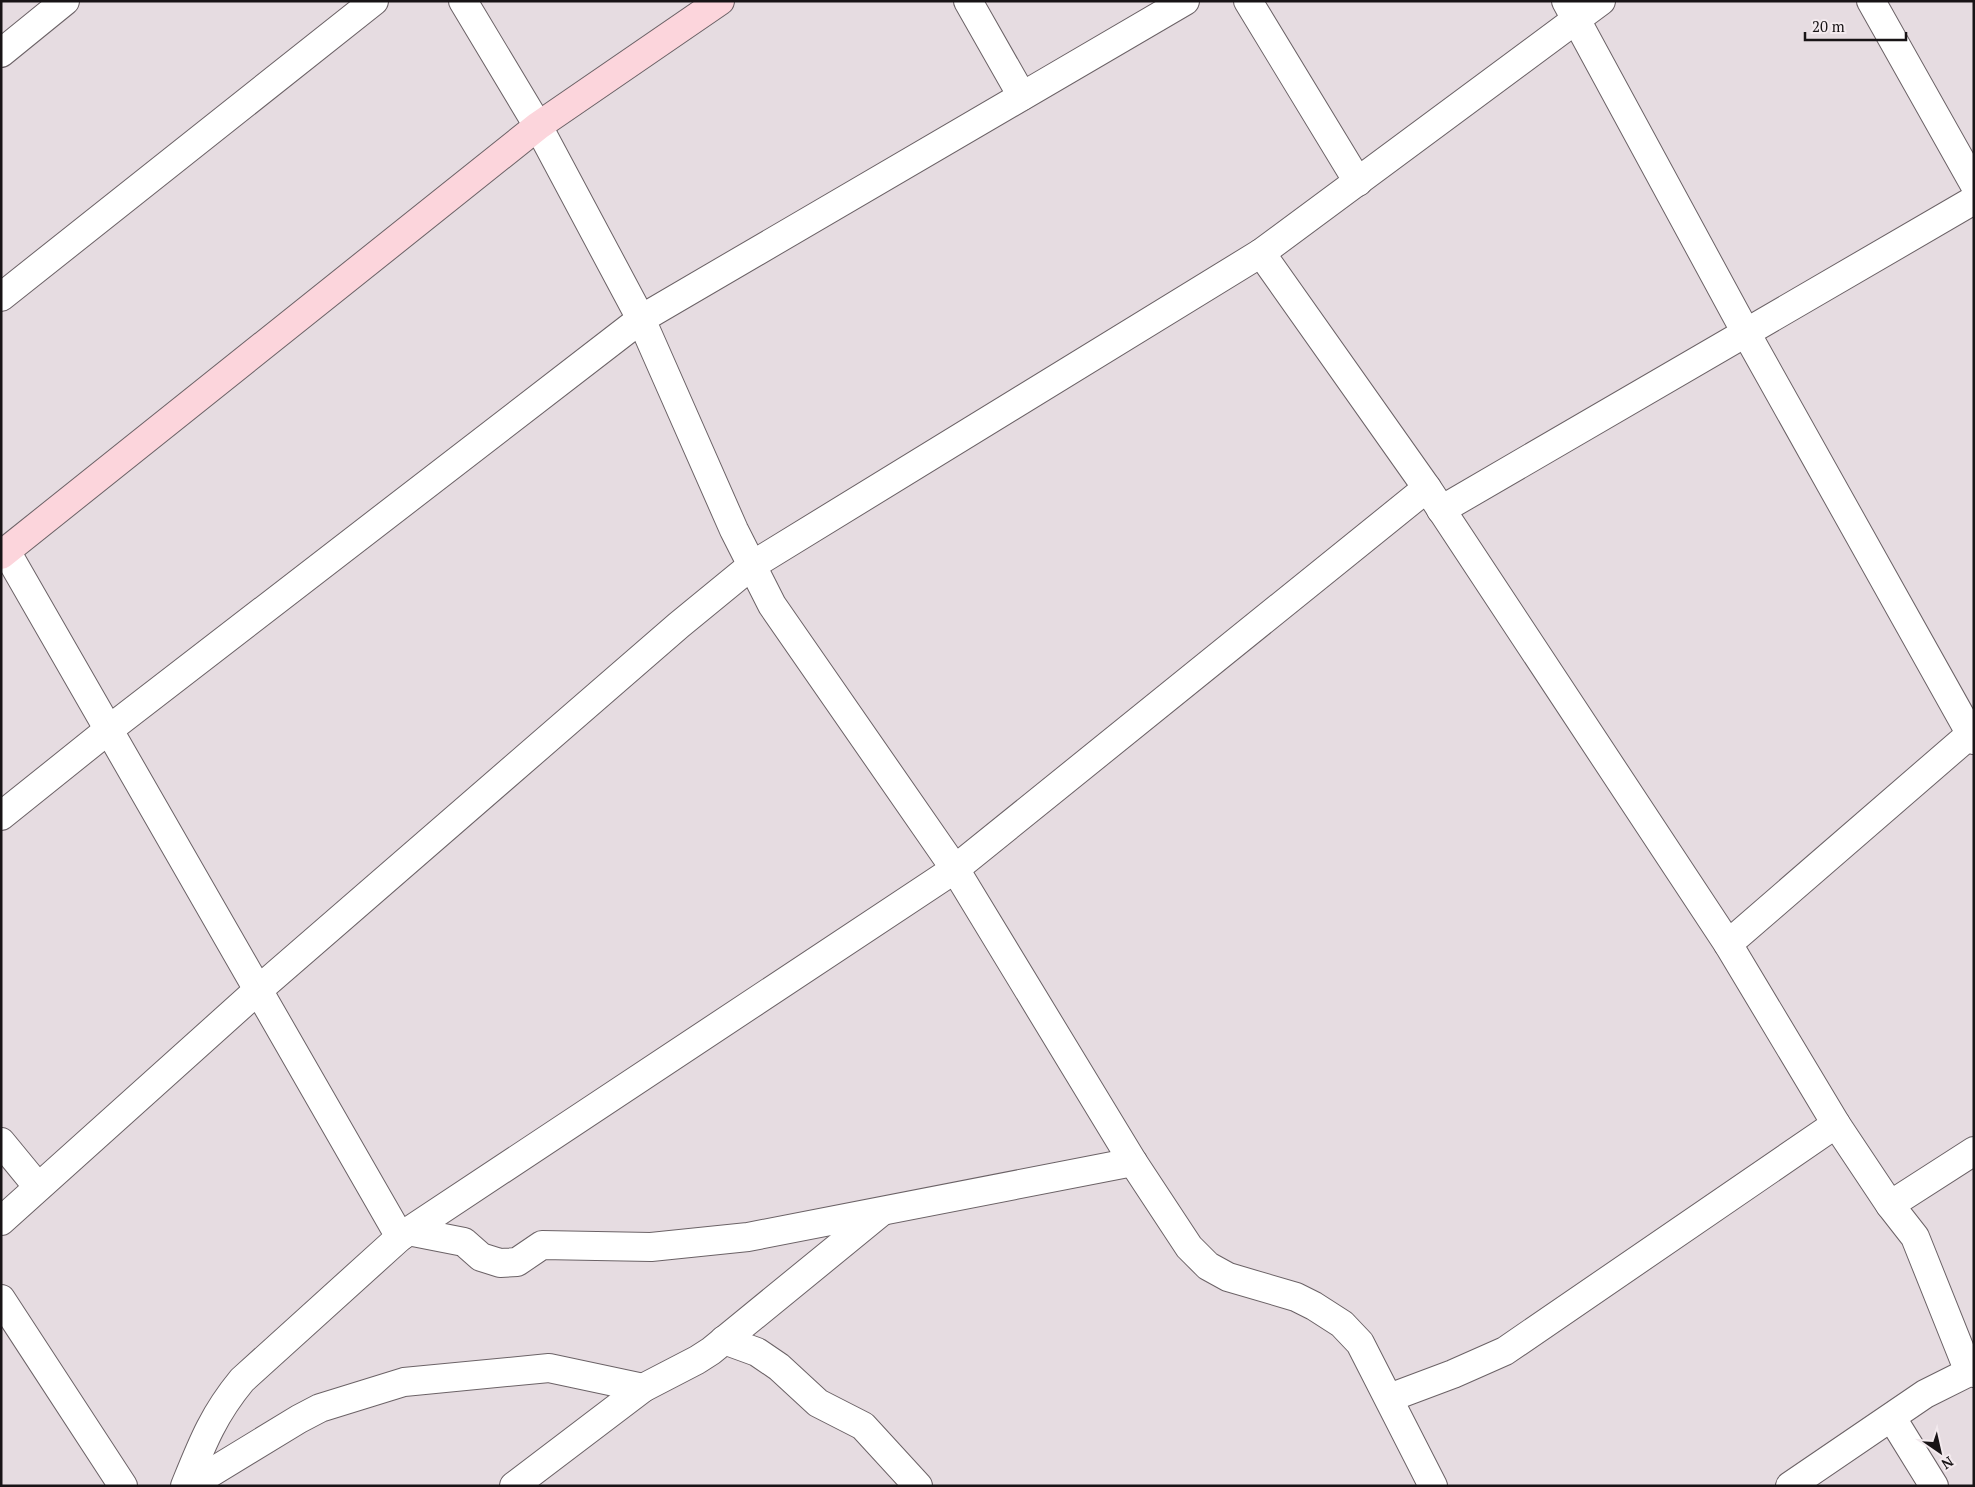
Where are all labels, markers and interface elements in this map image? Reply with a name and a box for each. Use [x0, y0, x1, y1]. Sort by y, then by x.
scale bar [1805, 10, 1906, 42]
text: 20 m [1812, 16, 1845, 36]
north arrow [1915, 1427, 1965, 1477]
text: N [1938, 1452, 1957, 1474]

